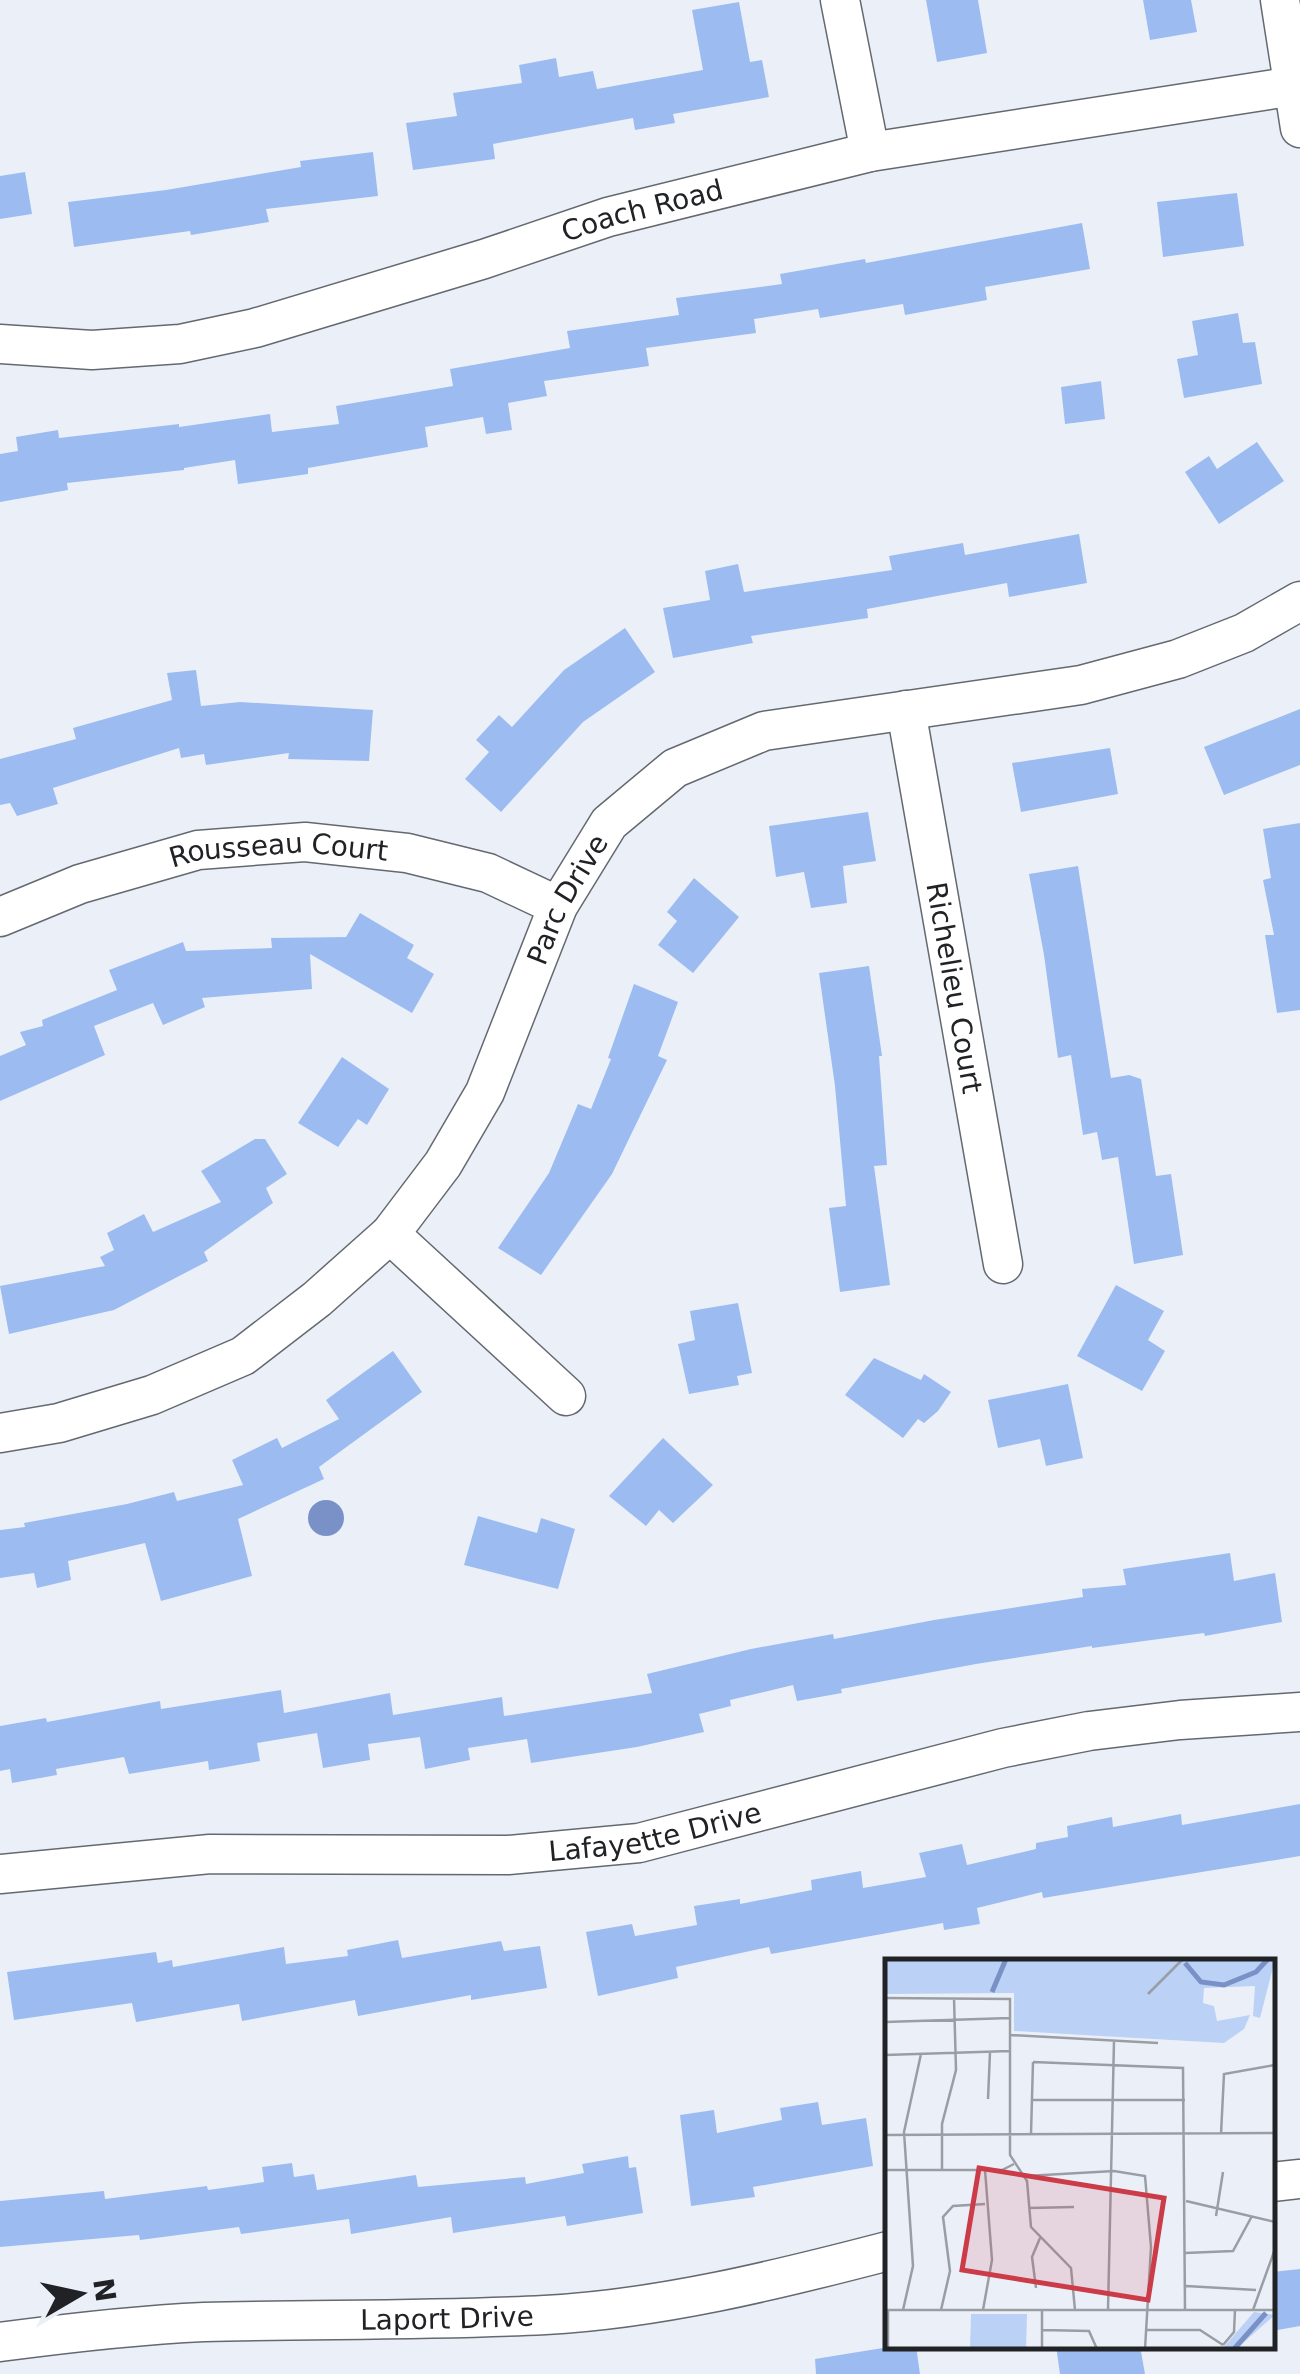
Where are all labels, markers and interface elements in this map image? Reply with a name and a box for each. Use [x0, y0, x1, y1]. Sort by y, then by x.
street label: Coach Road [557, 173, 727, 249]
street label: Rousseau Court [165, 826, 390, 874]
street label: Parc Drive [521, 828, 615, 969]
street label: Richelieu Court [919, 880, 989, 1096]
street label: Lafayette Drive [547, 1796, 765, 1868]
inset map [885, 1959, 1275, 2349]
north arrow [30, 2244, 130, 2344]
text: N [86, 2276, 122, 2304]
street label: Laport Drive [360, 2300, 535, 2337]

